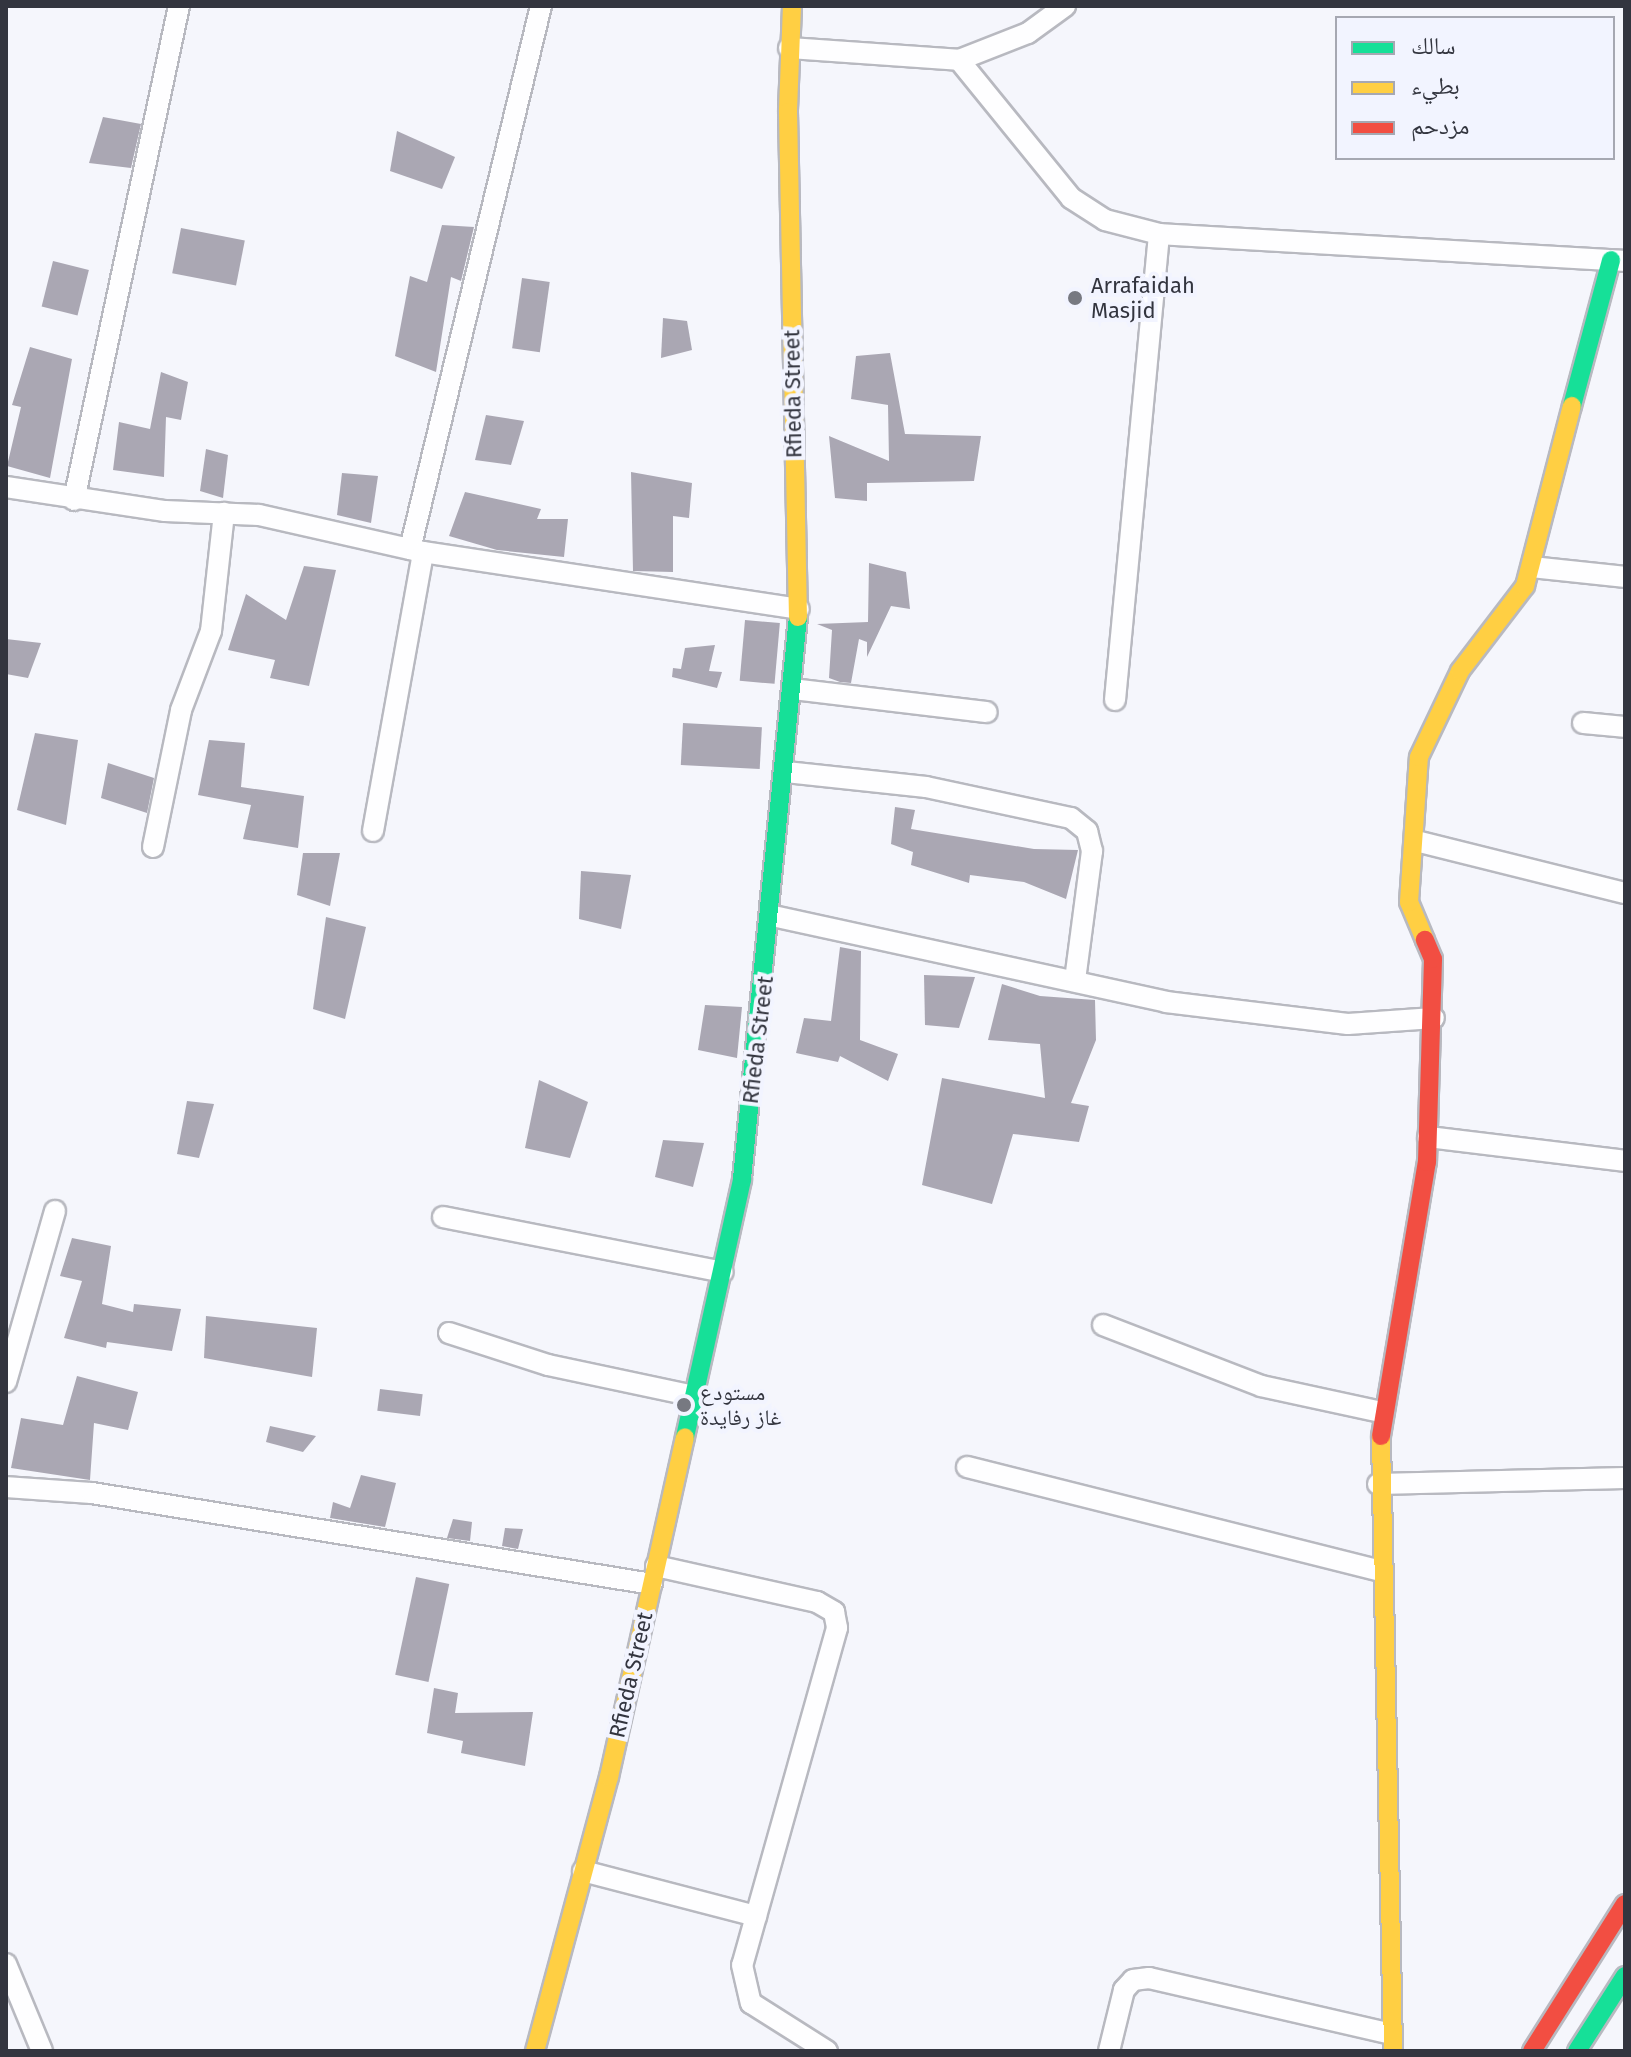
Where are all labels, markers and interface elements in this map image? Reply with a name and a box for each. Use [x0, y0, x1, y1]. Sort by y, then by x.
legend [1335, 16, 1615, 160]
text: سالك [1411, 32, 1456, 60]
text: بطيء [1411, 72, 1460, 100]
text: مزدحم [1411, 112, 1470, 140]
place label: Arrafaidah Masjid [1091, 272, 1195, 324]
marker: Arrafaidah Masjid [1066, 289, 1084, 307]
street label: Rfieda Street [779, 329, 807, 459]
street label: Rfieda Street [737, 975, 779, 1105]
place label: مستودع غاز رفايدة [700, 1379, 781, 1430]
marker: مستودع غاز رفايدة [675, 1396, 693, 1414]
street label: Rfieda Street [604, 1609, 658, 1741]

